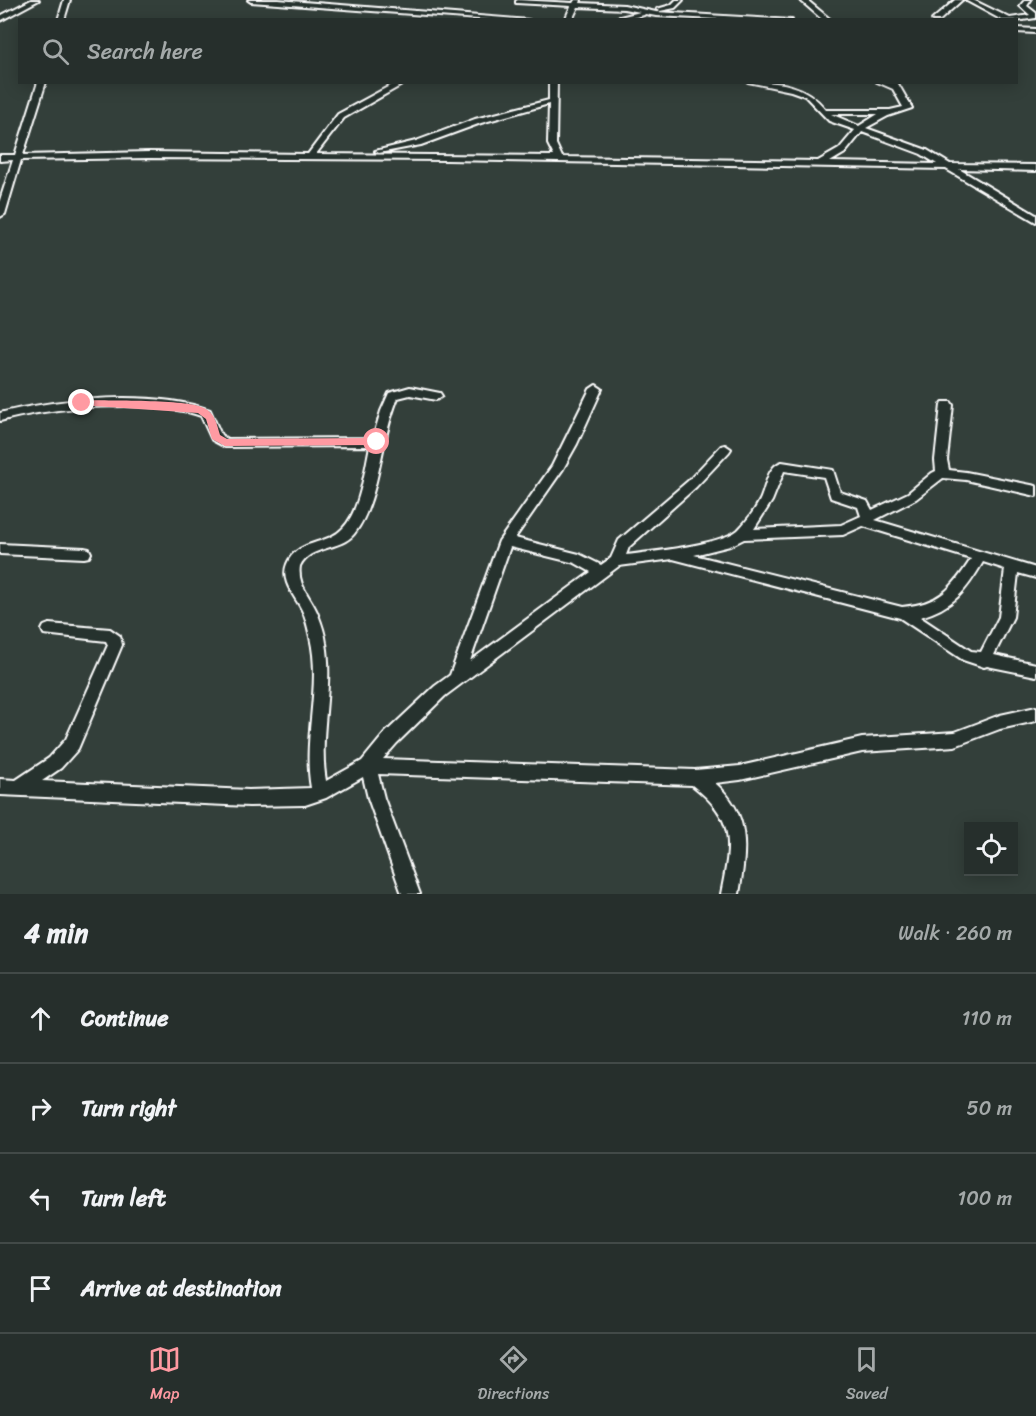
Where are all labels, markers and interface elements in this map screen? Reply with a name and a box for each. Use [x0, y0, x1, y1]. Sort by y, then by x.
search box [18, 18, 1018, 84]
text: Search here [87, 32, 203, 71]
icon: search [39, 35, 72, 68]
route end [68, 389, 94, 415]
route start [363, 428, 389, 454]
map controls [964, 822, 1018, 876]
button: locate [964, 822, 1018, 876]
text: 4 min [24, 910, 88, 956]
text: Walk · 260 m [898, 916, 1012, 951]
text: Continue [81, 999, 169, 1038]
text: 110 m [962, 1001, 1012, 1036]
icon: ahead [24, 1002, 57, 1035]
text: Turn right [81, 1089, 176, 1128]
text: 50 m [967, 1091, 1012, 1126]
icon: right [24, 1092, 57, 1125]
text: Turn left [81, 1179, 166, 1218]
text: 100 m [958, 1181, 1012, 1216]
icon: left [24, 1182, 57, 1215]
text: Arrive at destination [81, 1269, 282, 1308]
icon: arrive [24, 1272, 57, 1305]
tab: Map [148, 1343, 181, 1408]
tab: Directions [478, 1343, 549, 1408]
tab: Saved [846, 1343, 888, 1408]

